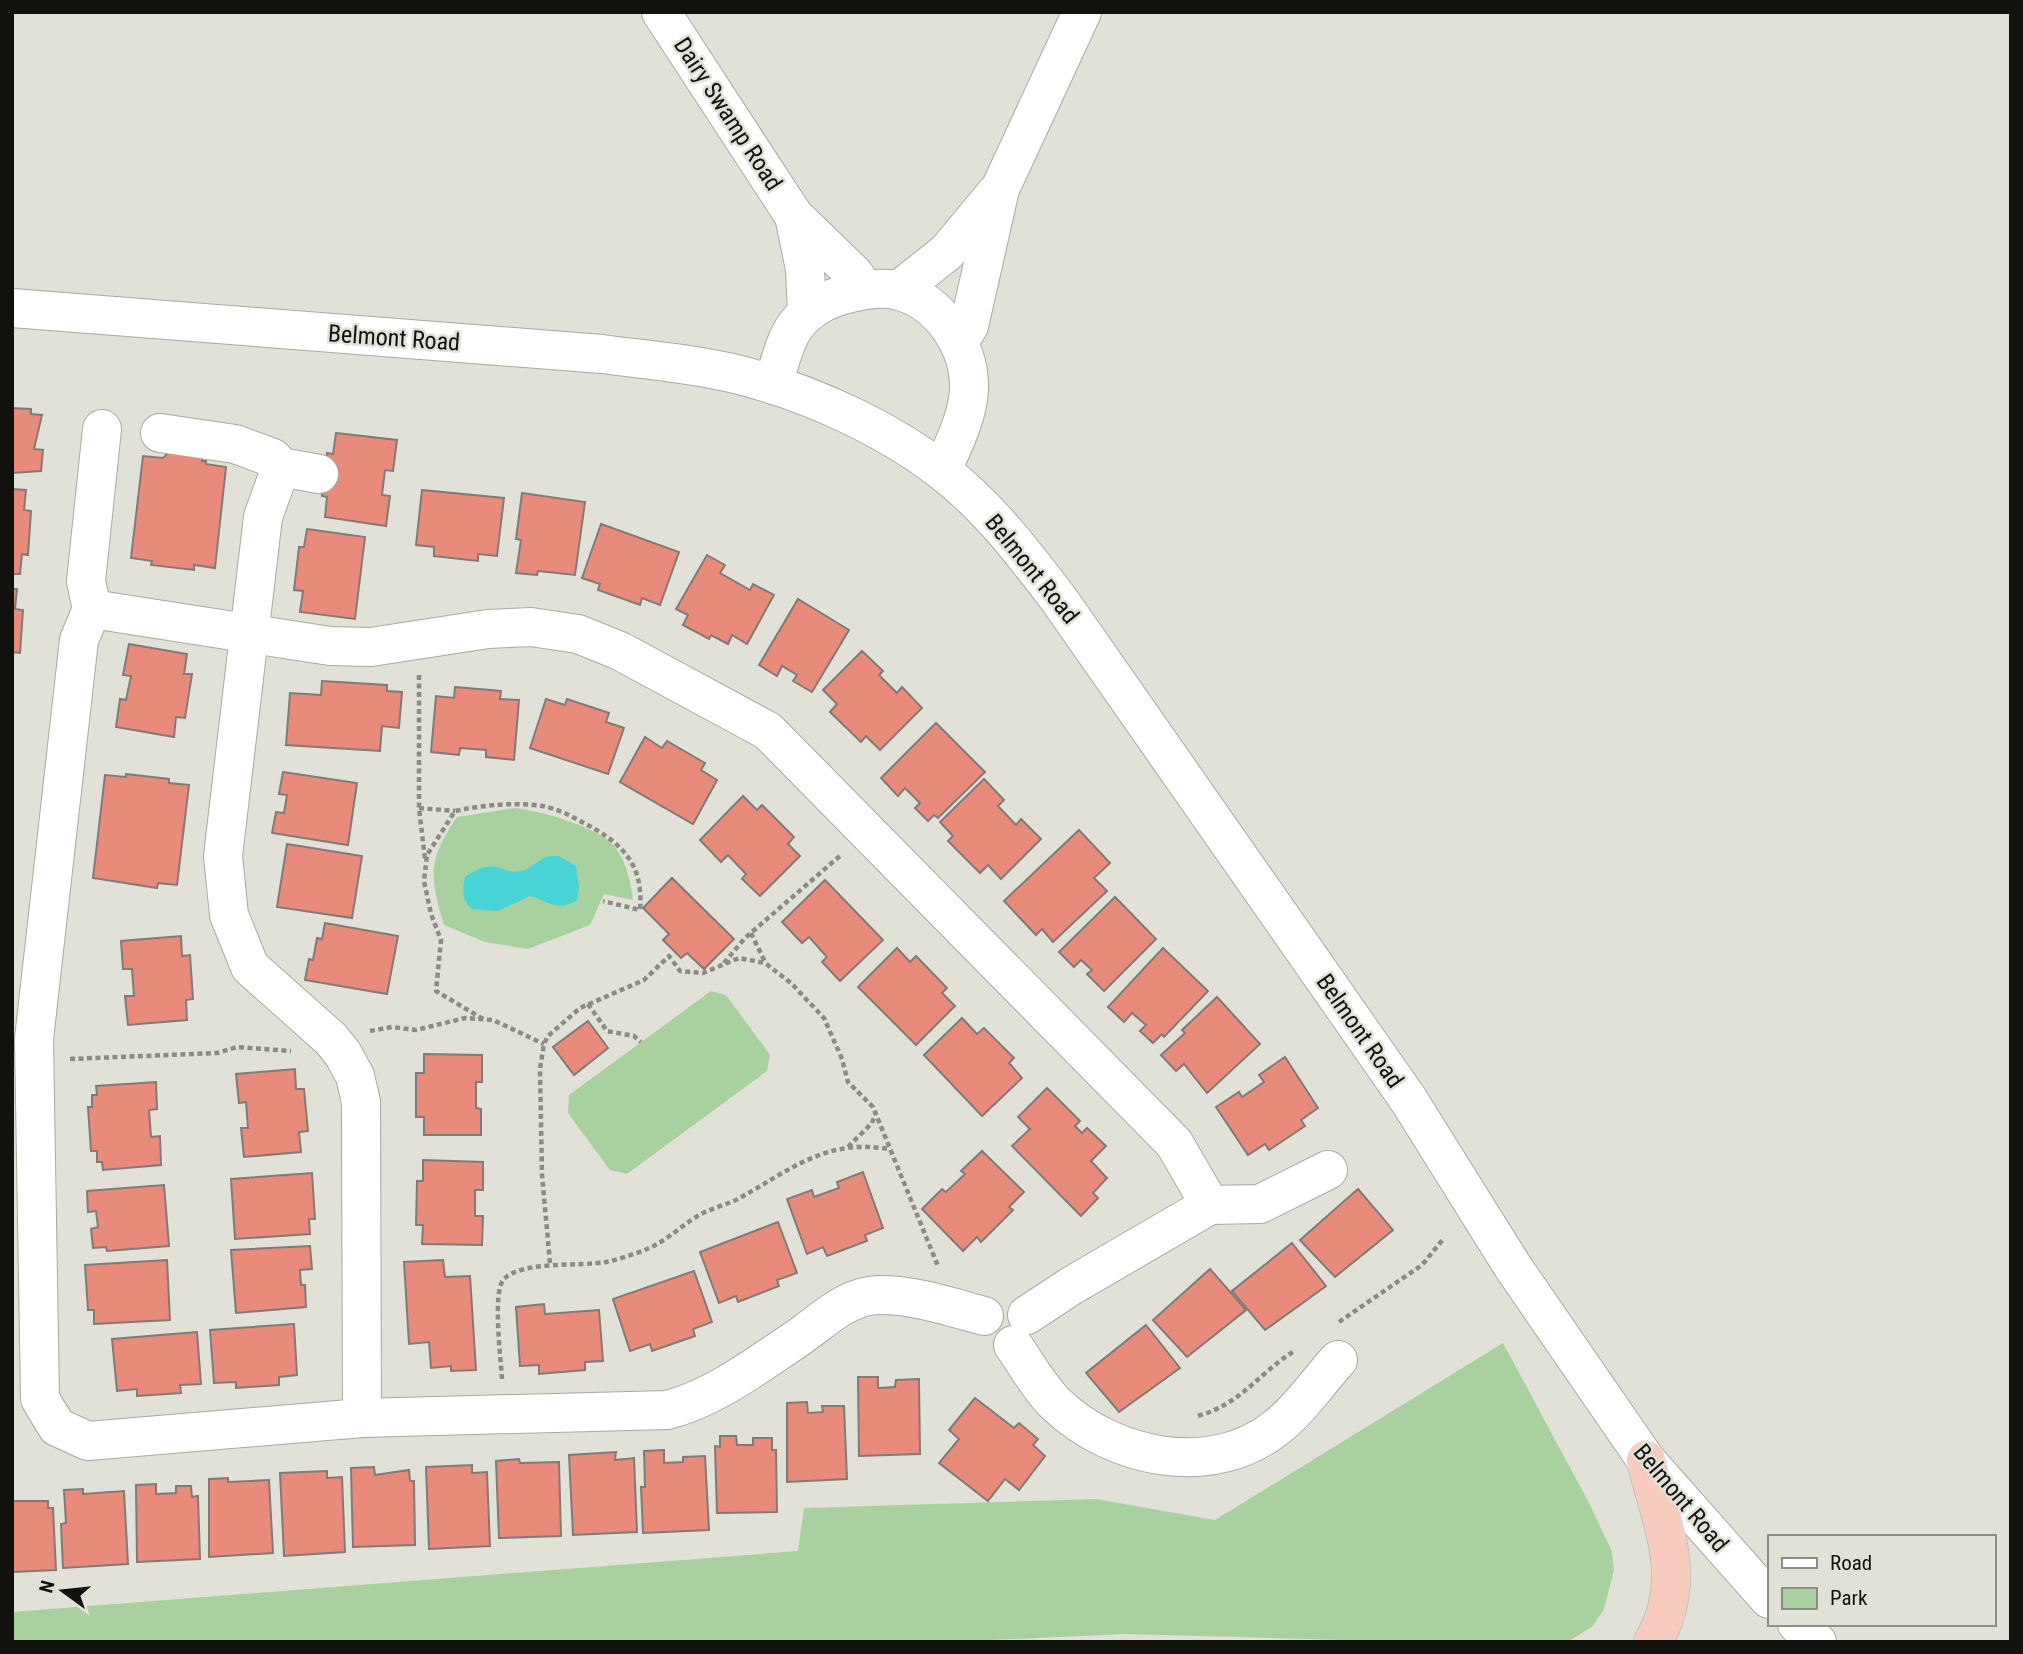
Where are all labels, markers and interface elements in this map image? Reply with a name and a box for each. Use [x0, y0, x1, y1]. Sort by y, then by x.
street label: Dairy Swamp Road [668, 32, 788, 196]
street label: Belmont Road [327, 319, 461, 357]
street label: Belmont Road [979, 509, 1085, 629]
street label: Belmont Road [1311, 969, 1409, 1093]
street label: Belmont Road [1628, 1438, 1734, 1558]
legend [1768, 1535, 1995, 1626]
text: Road [1830, 1551, 1872, 1575]
north arrow [28, 1556, 98, 1626]
text: N [34, 1578, 60, 1595]
text: Park [1830, 1586, 1868, 1610]

